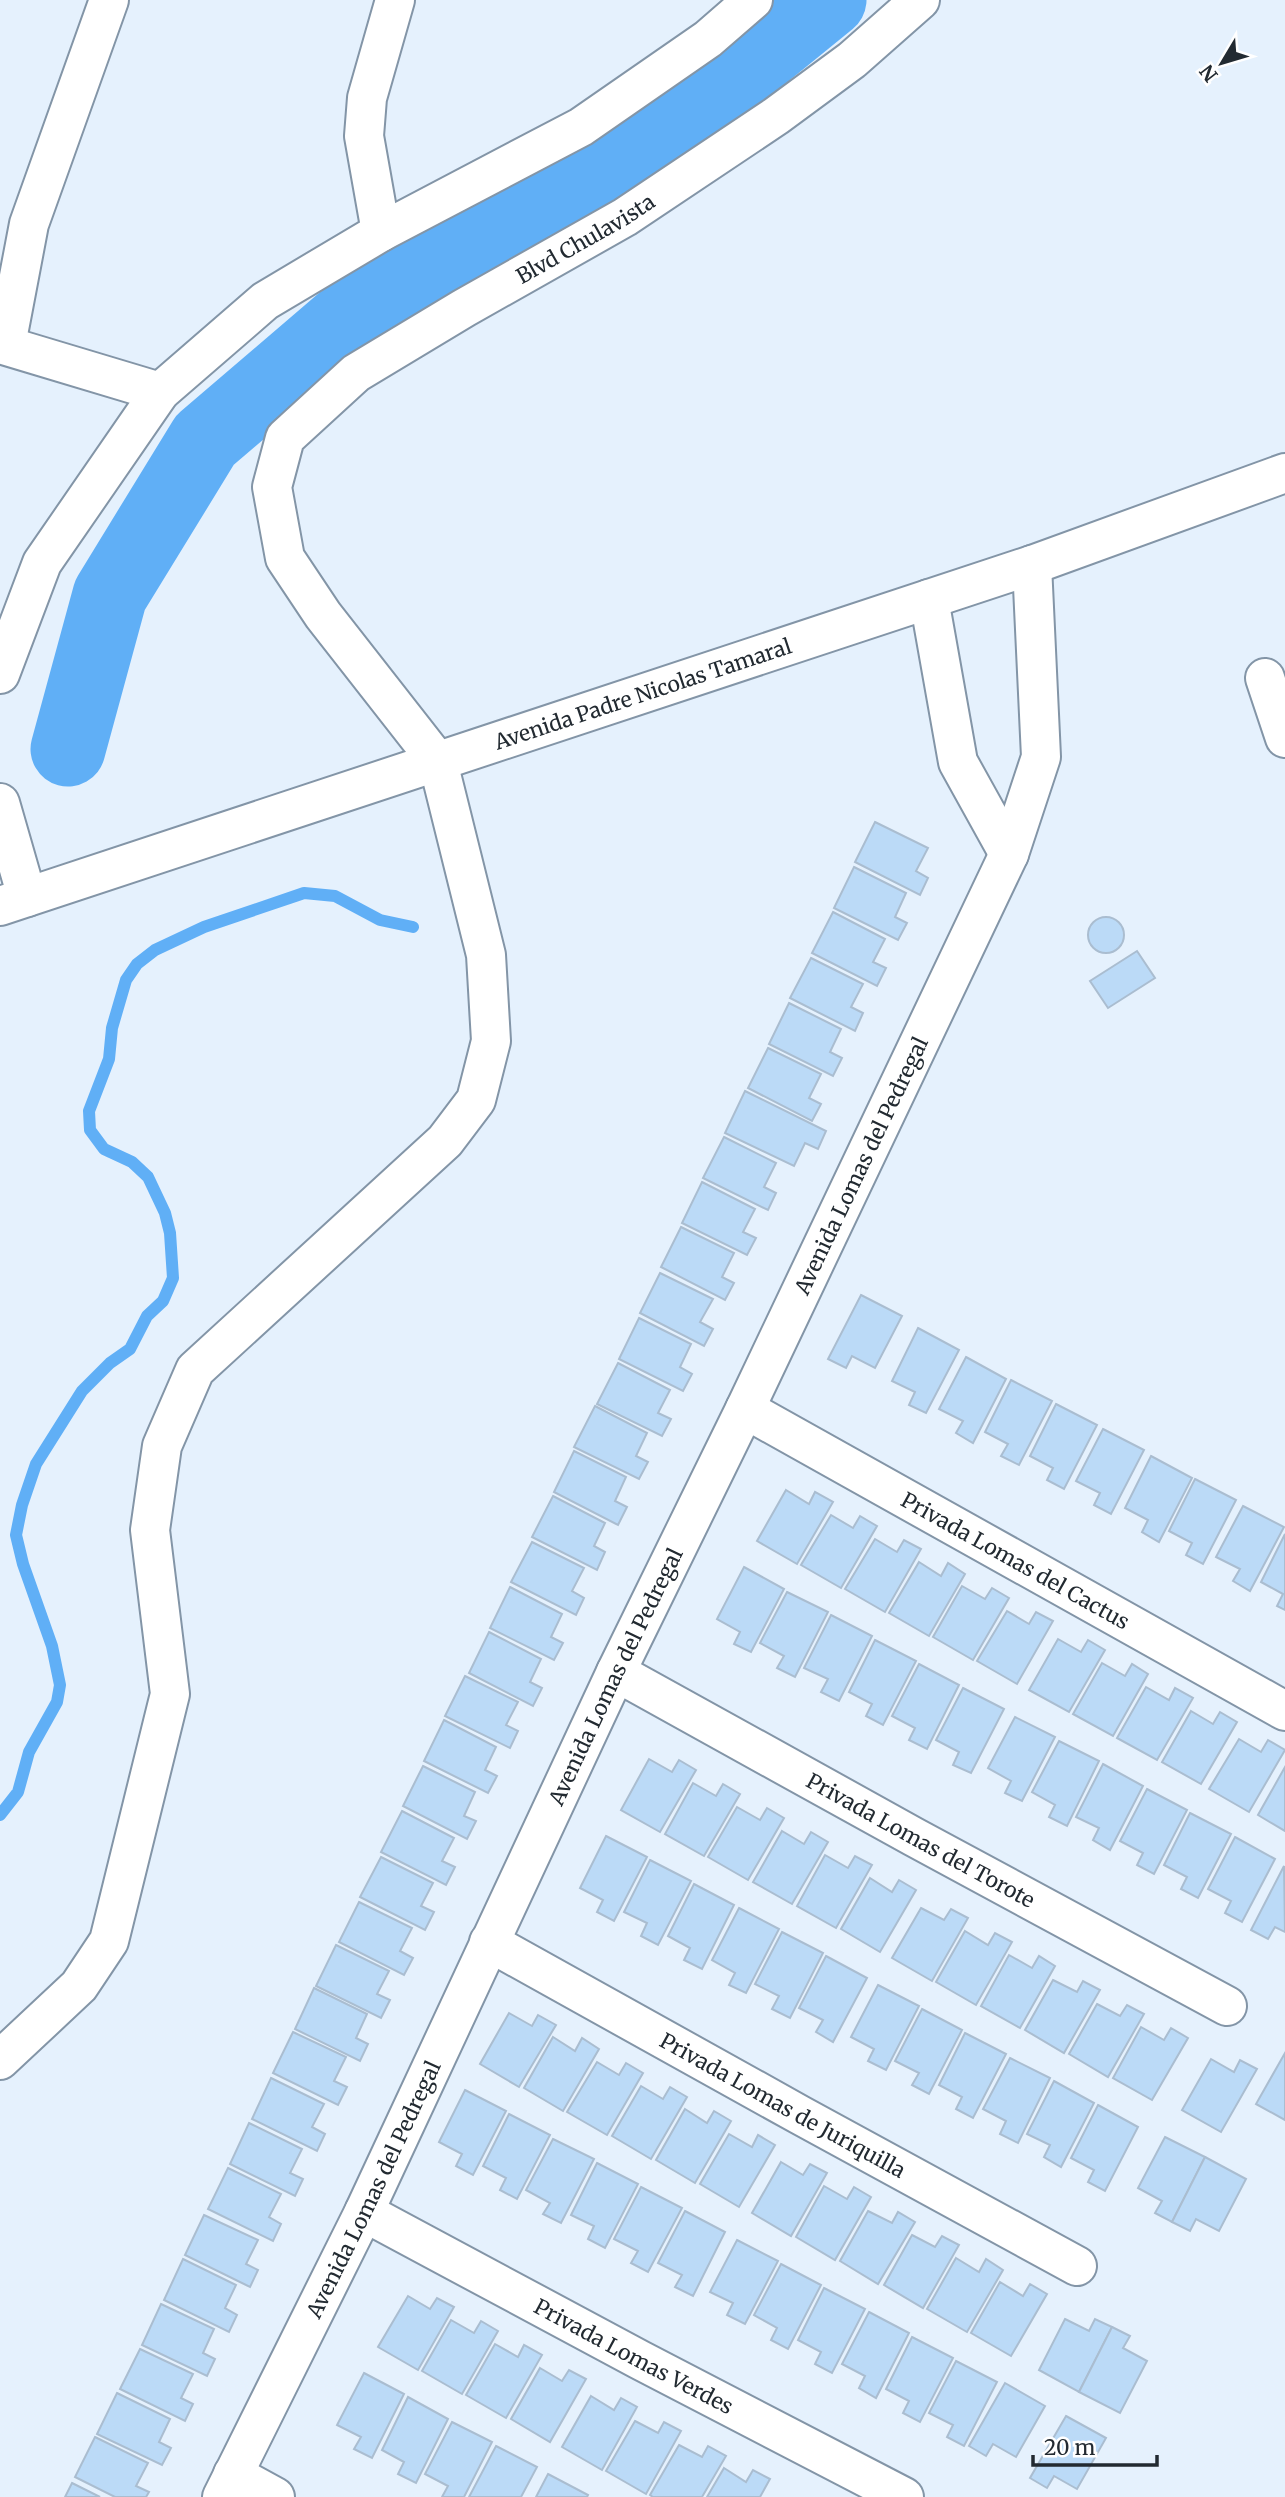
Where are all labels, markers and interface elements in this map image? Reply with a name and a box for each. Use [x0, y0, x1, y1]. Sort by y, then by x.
north arrow [1187, 28, 1257, 98]
text: N [1195, 60, 1223, 87]
street label: Blvd Chulavista [511, 188, 660, 289]
street label: Avenida Padre Nicolas Tamaral [490, 632, 795, 756]
street label: Avenida Lomas del Pedregal [788, 1032, 934, 1299]
street label: Privada Lomas del Cactus [897, 1486, 1135, 1635]
street label: Avenida Lomas del Pedregal [542, 1543, 689, 1810]
street label: Privada Lomas del Torote [802, 1767, 1040, 1913]
street label: Privada Lomas de Juriquilla [655, 2026, 910, 2183]
street label: Avenida Lomas del Pedregal [300, 2056, 446, 2323]
street label: Privada Lomas Verdes [530, 2292, 738, 2420]
scale bar [1033, 2424, 1157, 2468]
text: 20 m [1044, 2434, 1096, 2461]

